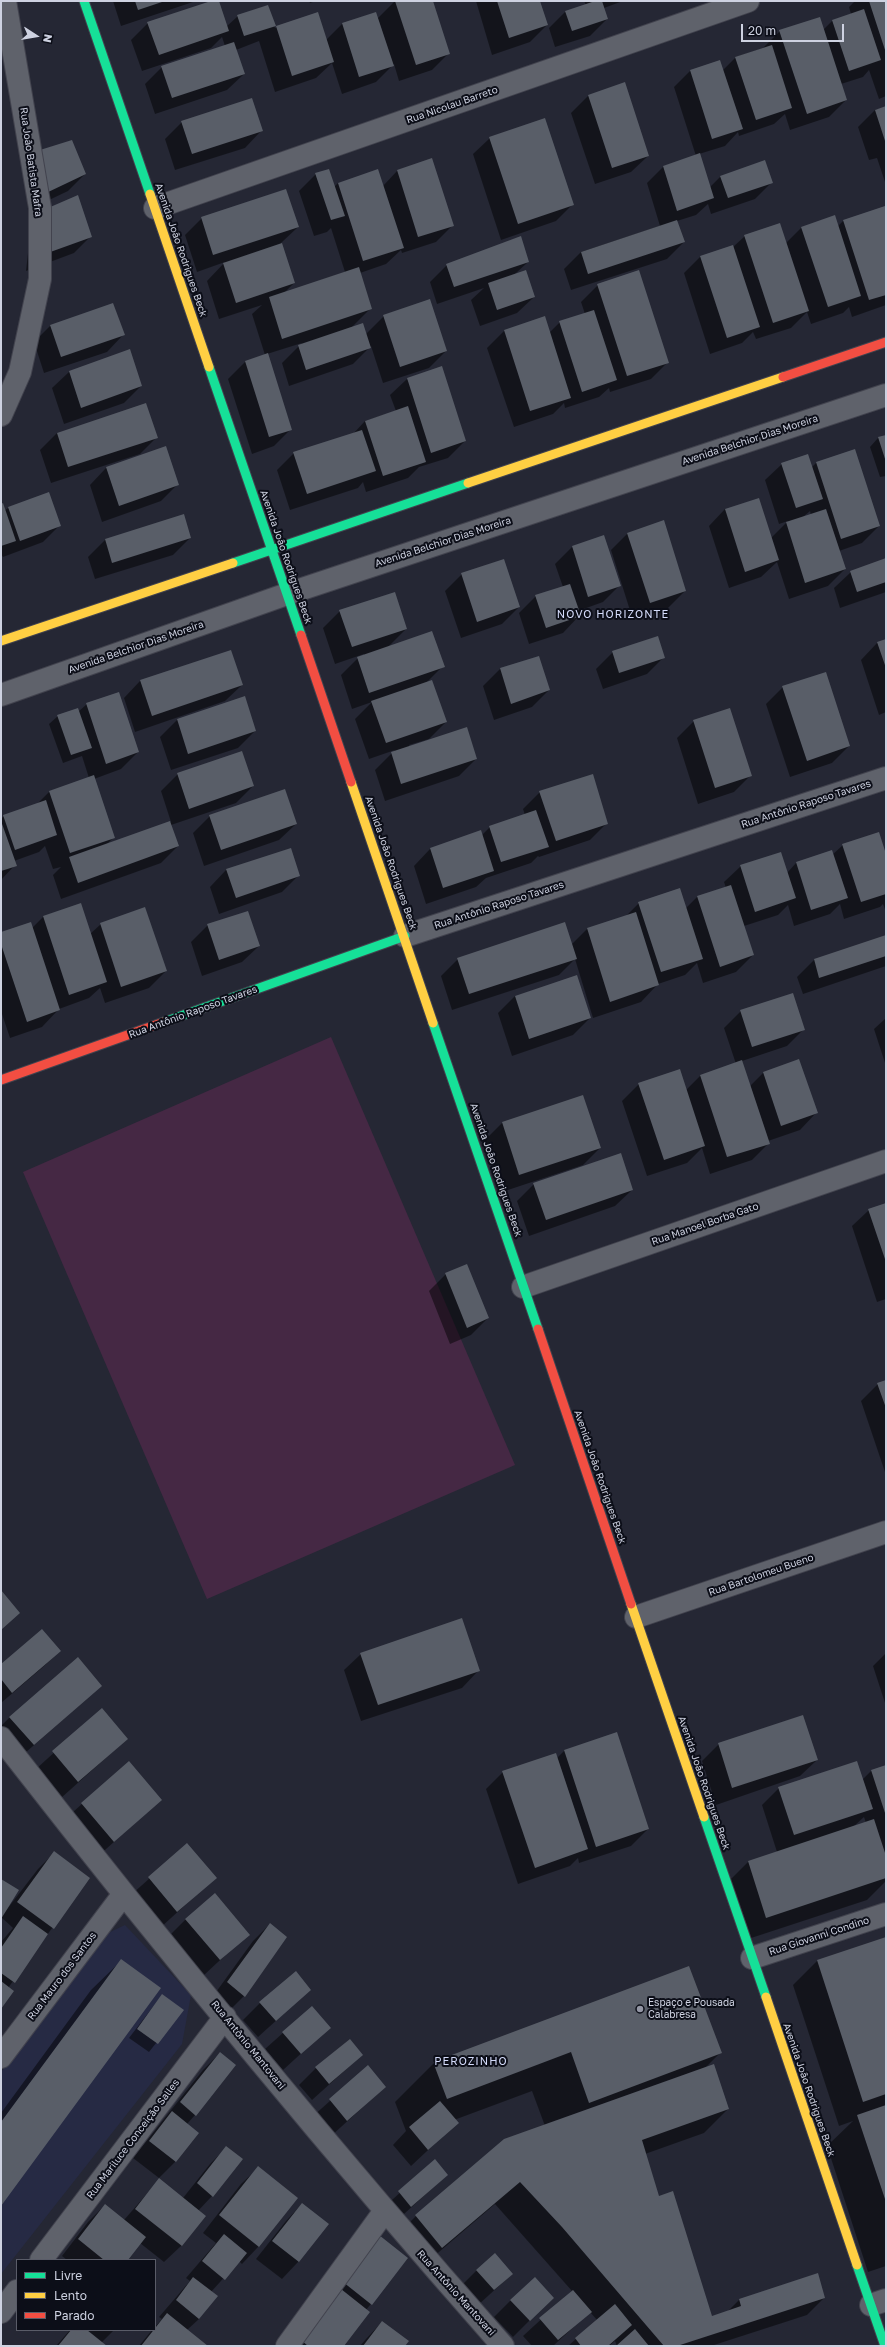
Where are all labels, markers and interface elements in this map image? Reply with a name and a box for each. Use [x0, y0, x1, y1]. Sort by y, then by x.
north arrow [16, 16, 56, 56]
scale bar [743, 16, 846, 42]
text: 20 m [748, 23, 776, 38]
text: N [41, 33, 55, 44]
street label: Rua Nicolau Barreto [405, 84, 499, 126]
street label: Rua João Batista Mafra [17, 107, 45, 217]
street label: Avenida João Rodrigues Beck [152, 181, 210, 319]
street label: Avenida Belchior Dias Moreira [681, 412, 819, 468]
street label: Avenida João Rodrigues Beck [257, 488, 315, 626]
street label: Avenida Belchior Dias Moreira [374, 514, 512, 570]
district label: NOVO HORIZONTE [557, 608, 669, 622]
street label: Avenida Belchior Dias Moreira [67, 618, 205, 676]
street label: Rua Antônio Raposo Tavares [740, 777, 872, 831]
street label: Avenida João Rodrigues Beck [362, 794, 420, 932]
street label: Rua Antônio Raposo Tavares [433, 878, 565, 932]
street label: Rua Antônio Raposo Tavares [127, 983, 259, 1041]
street label: Avenida João Rodrigues Beck [467, 1101, 525, 1239]
street label: Rua Manoel Borba Gato [650, 1200, 760, 1248]
street label: Avenida João Rodrigues Beck [571, 1408, 629, 1546]
street label: Rua Bartolomeu Bueno [707, 1551, 815, 1599]
street label: Avenida João Rodrigues Beck [675, 1714, 733, 1852]
street label: Rua Giovanni Condino [767, 1914, 871, 1958]
street label: Rua Mauro dos Santos [25, 1930, 99, 2022]
place label: Espaço e Pousada Calabresa [648, 1997, 735, 2020]
street label: Rua Antônio Mantovani [208, 1998, 288, 2092]
marker: Espaço e Pousada Calabresa [635, 2004, 645, 2014]
street label: Avenida João Rodrigues Beck [780, 2021, 838, 2159]
district label: PEROZINHO [434, 2055, 508, 2069]
street label: Rua Mariluce Conceição Salles [84, 2077, 182, 2201]
street label: Rua Antônio Mantovani [414, 2248, 498, 2338]
legend [16, 2259, 156, 2331]
text: Livre [54, 2268, 82, 2283]
text: Lento [54, 2288, 87, 2303]
text: Parado [54, 2308, 94, 2323]

